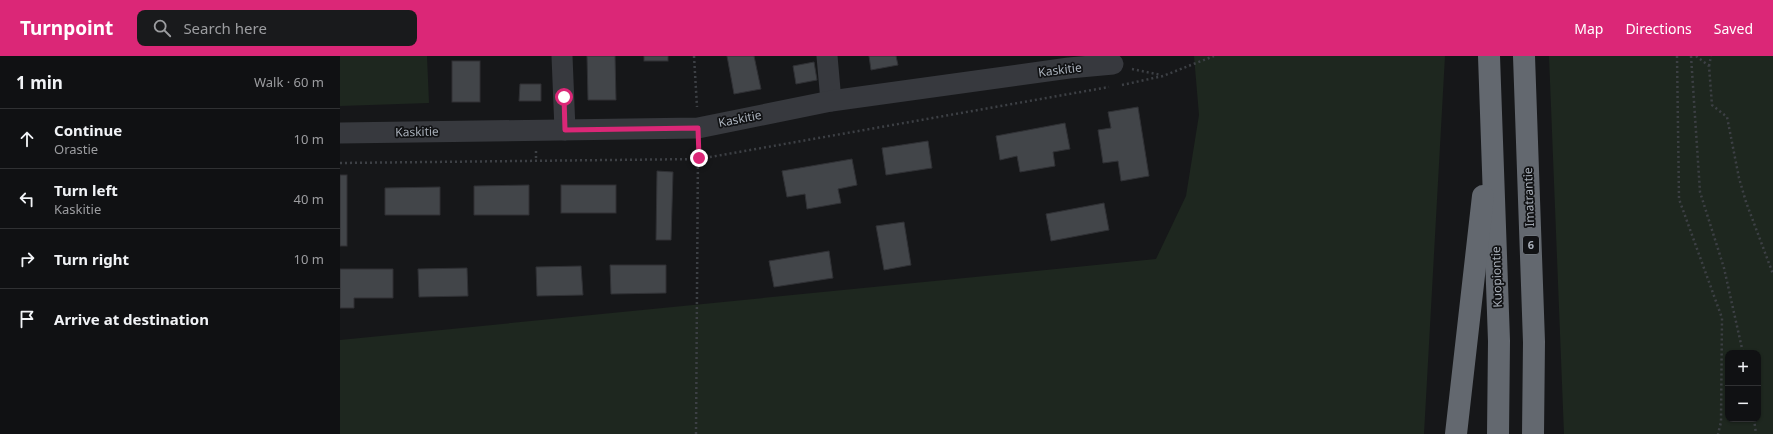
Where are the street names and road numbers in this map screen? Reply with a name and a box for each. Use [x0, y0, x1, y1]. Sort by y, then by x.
street label: Kaskitie [1037, 58, 1083, 81]
street label: Kaskitie [717, 106, 763, 131]
street label: Kaskitie [395, 123, 439, 140]
street label: Imatrantie [1519, 167, 1538, 227]
road number: 6 [1523, 236, 1539, 254]
street label: Kuopiontie [1487, 246, 1506, 308]

